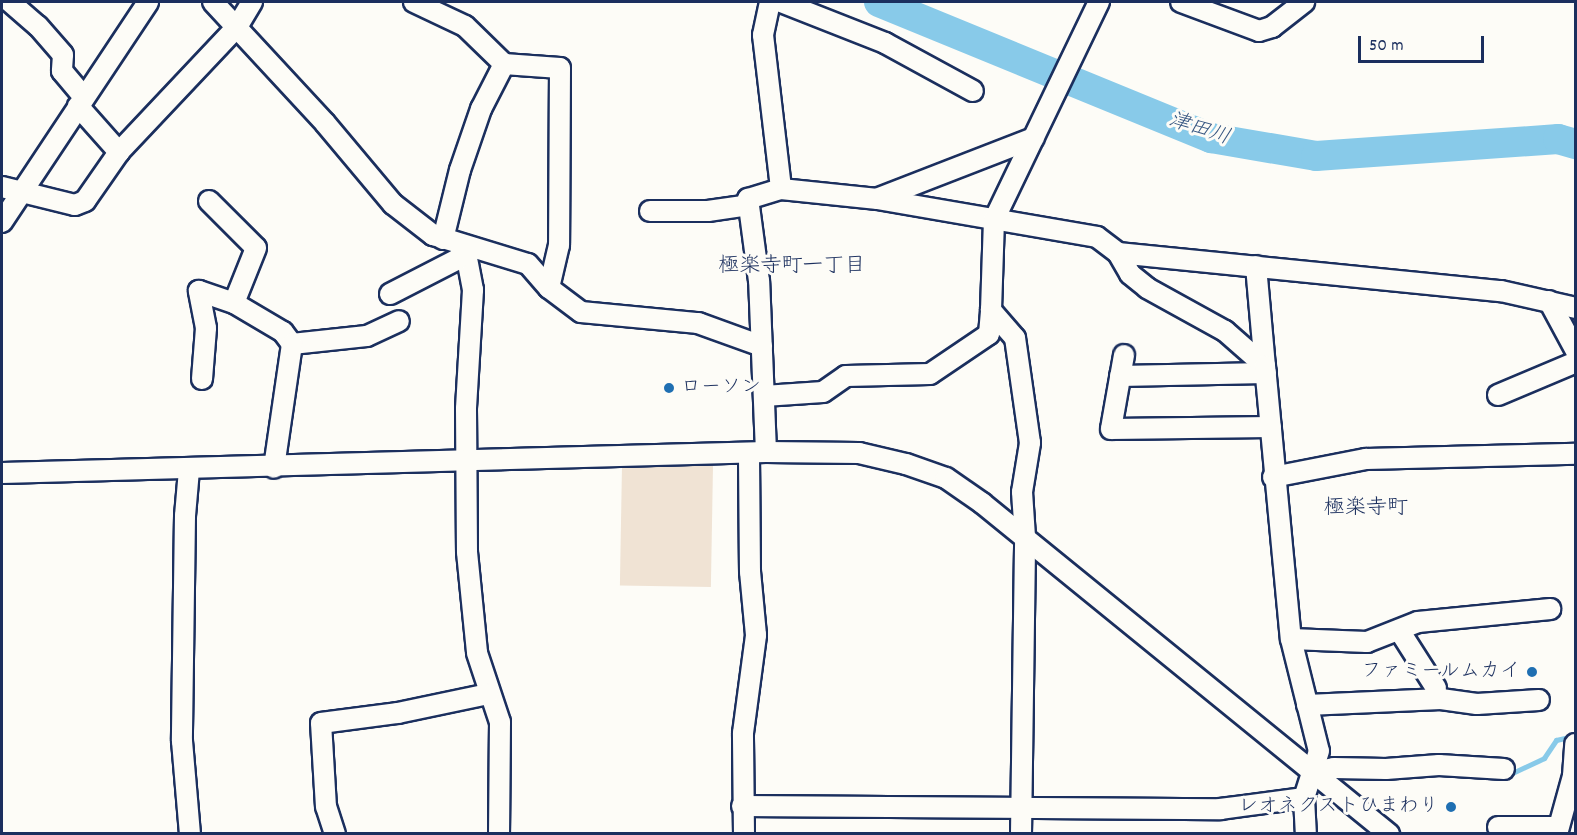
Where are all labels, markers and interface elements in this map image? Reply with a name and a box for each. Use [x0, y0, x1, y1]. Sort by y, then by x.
scale bar [1361, 24, 1487, 62]
text: 50 m [1369, 34, 1404, 59]
water label: 津田川 [1165, 108, 1233, 152]
district label: 極楽寺町一丁目 [719, 254, 865, 280]
place label: ローソン [681, 376, 761, 400]
marker: ローソン [662, 381, 676, 395]
district label: 極楽寺町 [1324, 496, 1408, 522]
place label: ファミールムカイ [1360, 660, 1520, 684]
marker: ファミールムカイ [1525, 665, 1539, 679]
place label: レオネクストひまわり [1239, 795, 1439, 819]
marker: レオネクストひまわり [1444, 800, 1458, 814]

